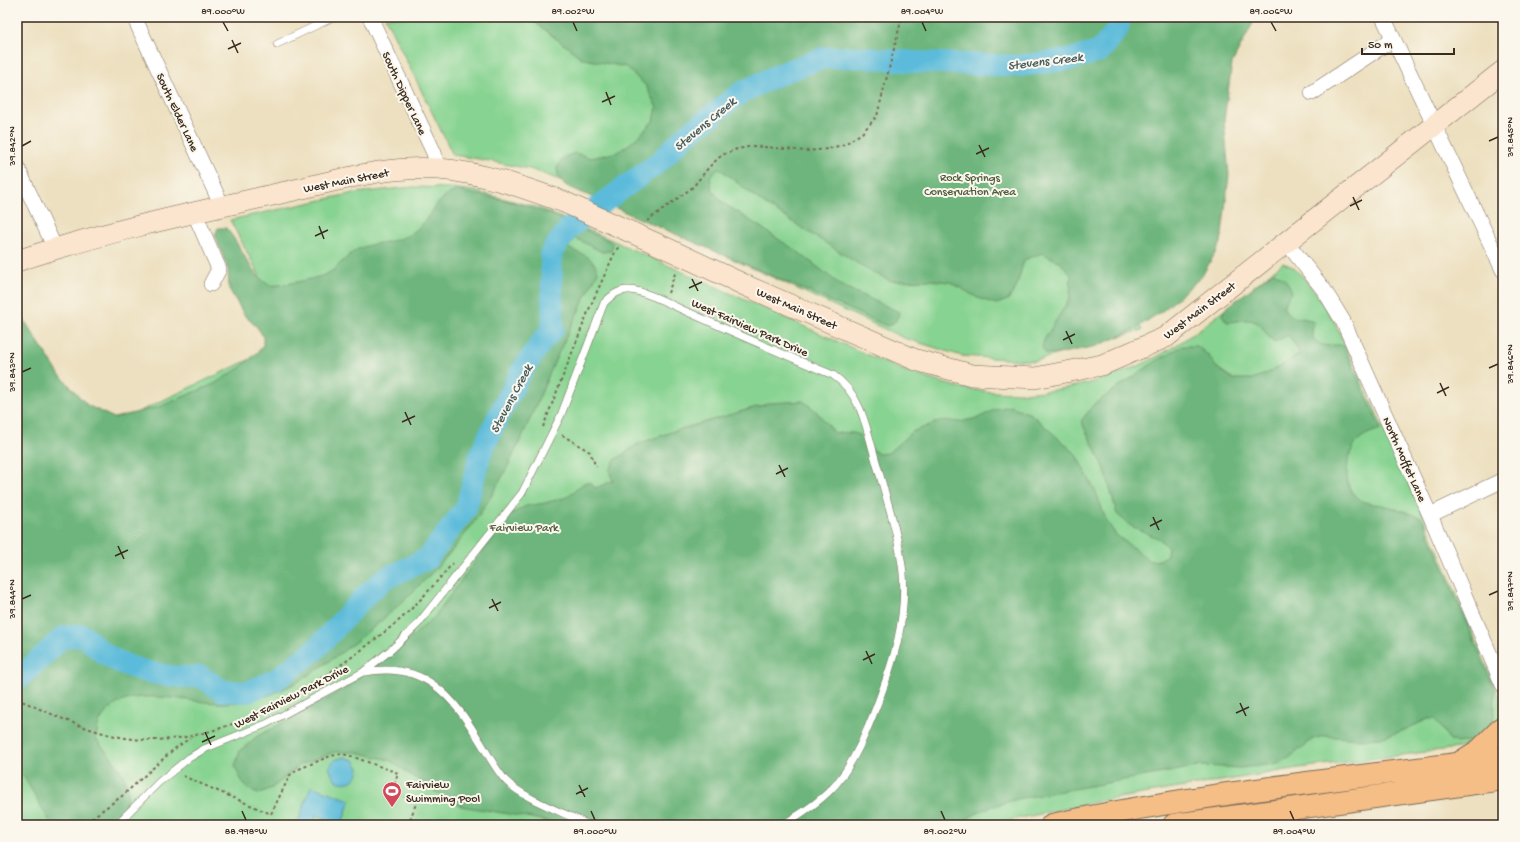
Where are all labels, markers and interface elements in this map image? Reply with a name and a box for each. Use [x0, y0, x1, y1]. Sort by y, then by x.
text: 89.000°W [201, 6, 245, 18]
text: 89.002°W [552, 6, 595, 18]
text: 89.004°W [901, 6, 944, 18]
text: 89.006°W [1249, 6, 1293, 18]
scale bar [1362, 30, 1454, 56]
text: 50 m [1368, 39, 1393, 53]
street label: South Dipper Lane [378, 50, 429, 138]
water label: Stevens Creek [1007, 50, 1085, 75]
street label: South Elder Lane [152, 71, 201, 155]
water label: Stevens Creek [672, 94, 740, 155]
text: 39.845°N [1505, 117, 1517, 158]
text: 39.842°N [7, 126, 19, 167]
street label: West Main Street [302, 167, 391, 197]
park label: Rock Springs Conservation Area [924, 172, 1016, 200]
street label: West Main Street [1161, 279, 1240, 343]
street label: West Main Street [754, 286, 840, 334]
street label: West Fairview Park Drive [689, 297, 810, 361]
text: 39.846°N [1505, 344, 1517, 385]
text: 39.843°N [7, 352, 19, 393]
water label: Stevens Creek [488, 361, 537, 436]
street label: North Moffet Lane [1378, 415, 1428, 505]
park label: Fairview Park [489, 522, 560, 536]
text: 39.847°N [1505, 571, 1517, 612]
text: 39.844°N [7, 579, 19, 620]
street label: West Fairview Park Drive [232, 663, 352, 733]
place label: Fairview Swimming Pool [405, 779, 481, 807]
sports icon: Fairview Swimming Pool [381, 780, 403, 808]
text: 88.998°W [225, 826, 268, 838]
text: 89.000°W [573, 826, 617, 838]
text: 89.002°W [924, 826, 967, 838]
text: 89.004°W [1273, 826, 1316, 838]

